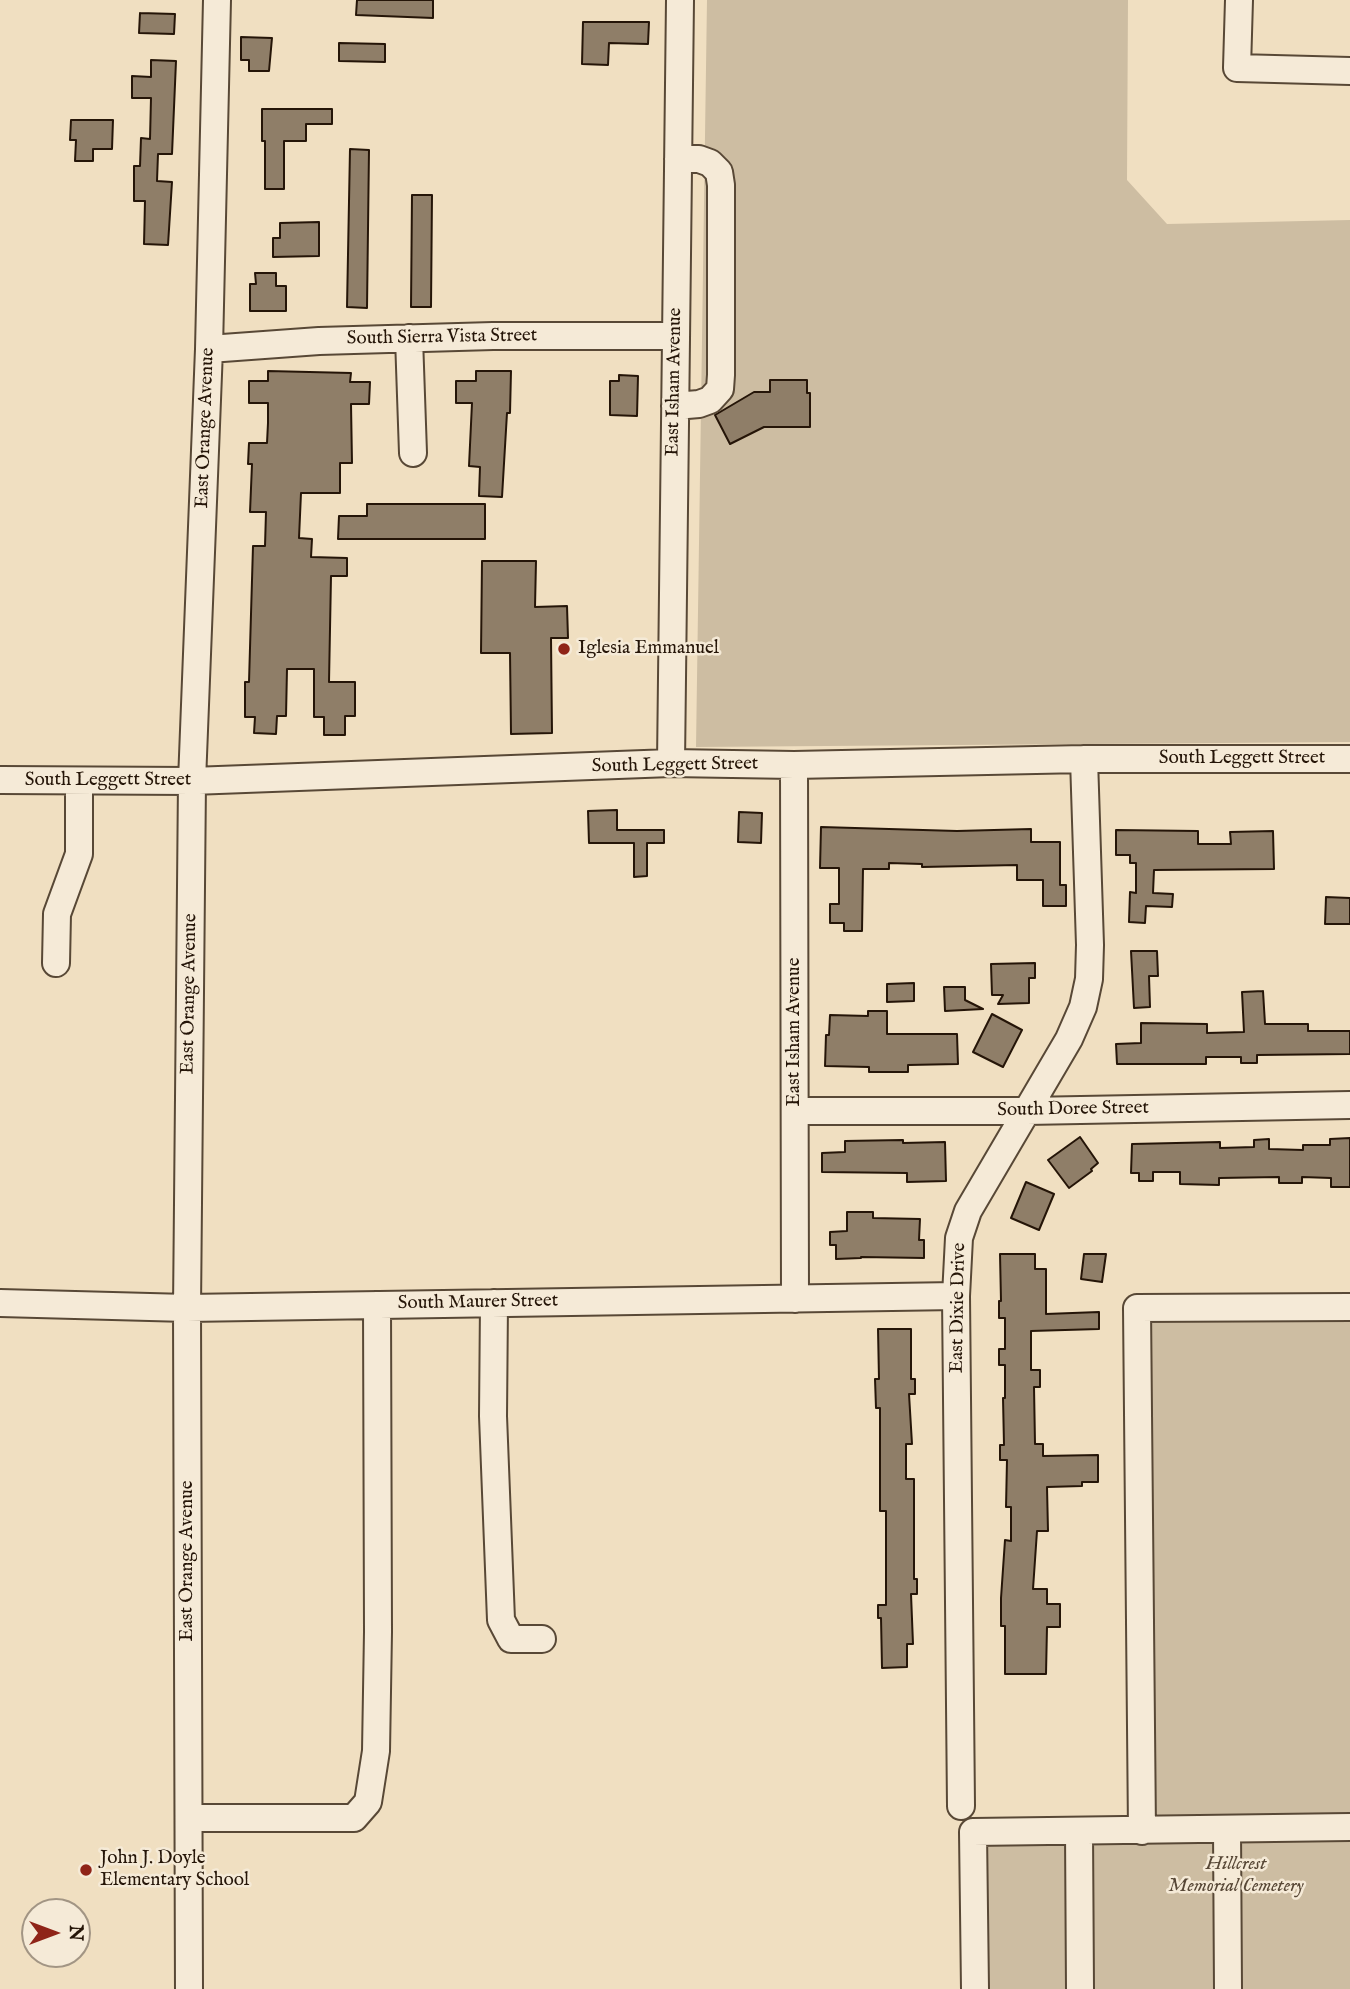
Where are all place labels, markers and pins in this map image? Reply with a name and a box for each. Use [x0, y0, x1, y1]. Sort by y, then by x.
place label: Iglesia Emmanuel [578, 638, 719, 660]
marker: Iglesia Emmanuel [556, 641, 572, 657]
place label: John J. Doyle Elementary School [100, 1848, 249, 1892]
marker: John J. Doyle Elementary School [78, 1862, 94, 1878]

